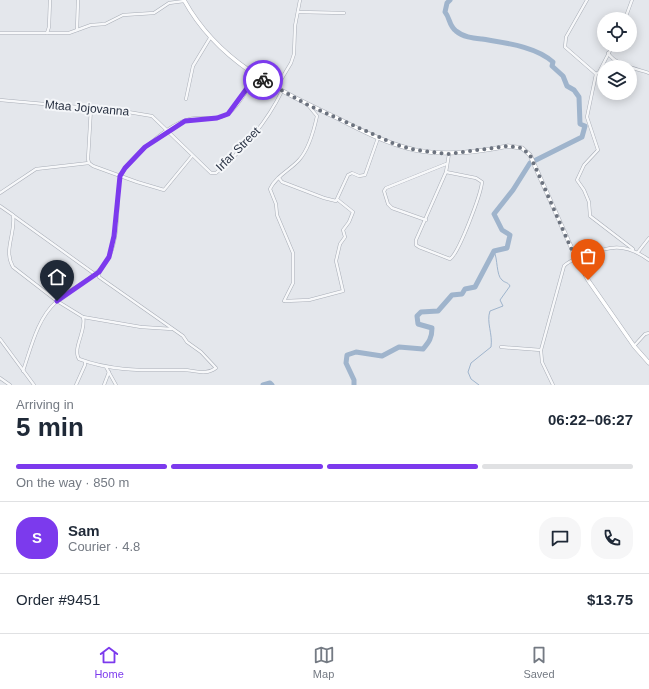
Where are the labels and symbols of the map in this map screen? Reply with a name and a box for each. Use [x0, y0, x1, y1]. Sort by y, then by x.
courier [243, 60, 283, 100]
street label: Mtaa Jojovanna [44, 97, 130, 119]
street label: Irfar Street [213, 124, 263, 174]
pin [571, 239, 605, 280]
pin [40, 260, 74, 301]

